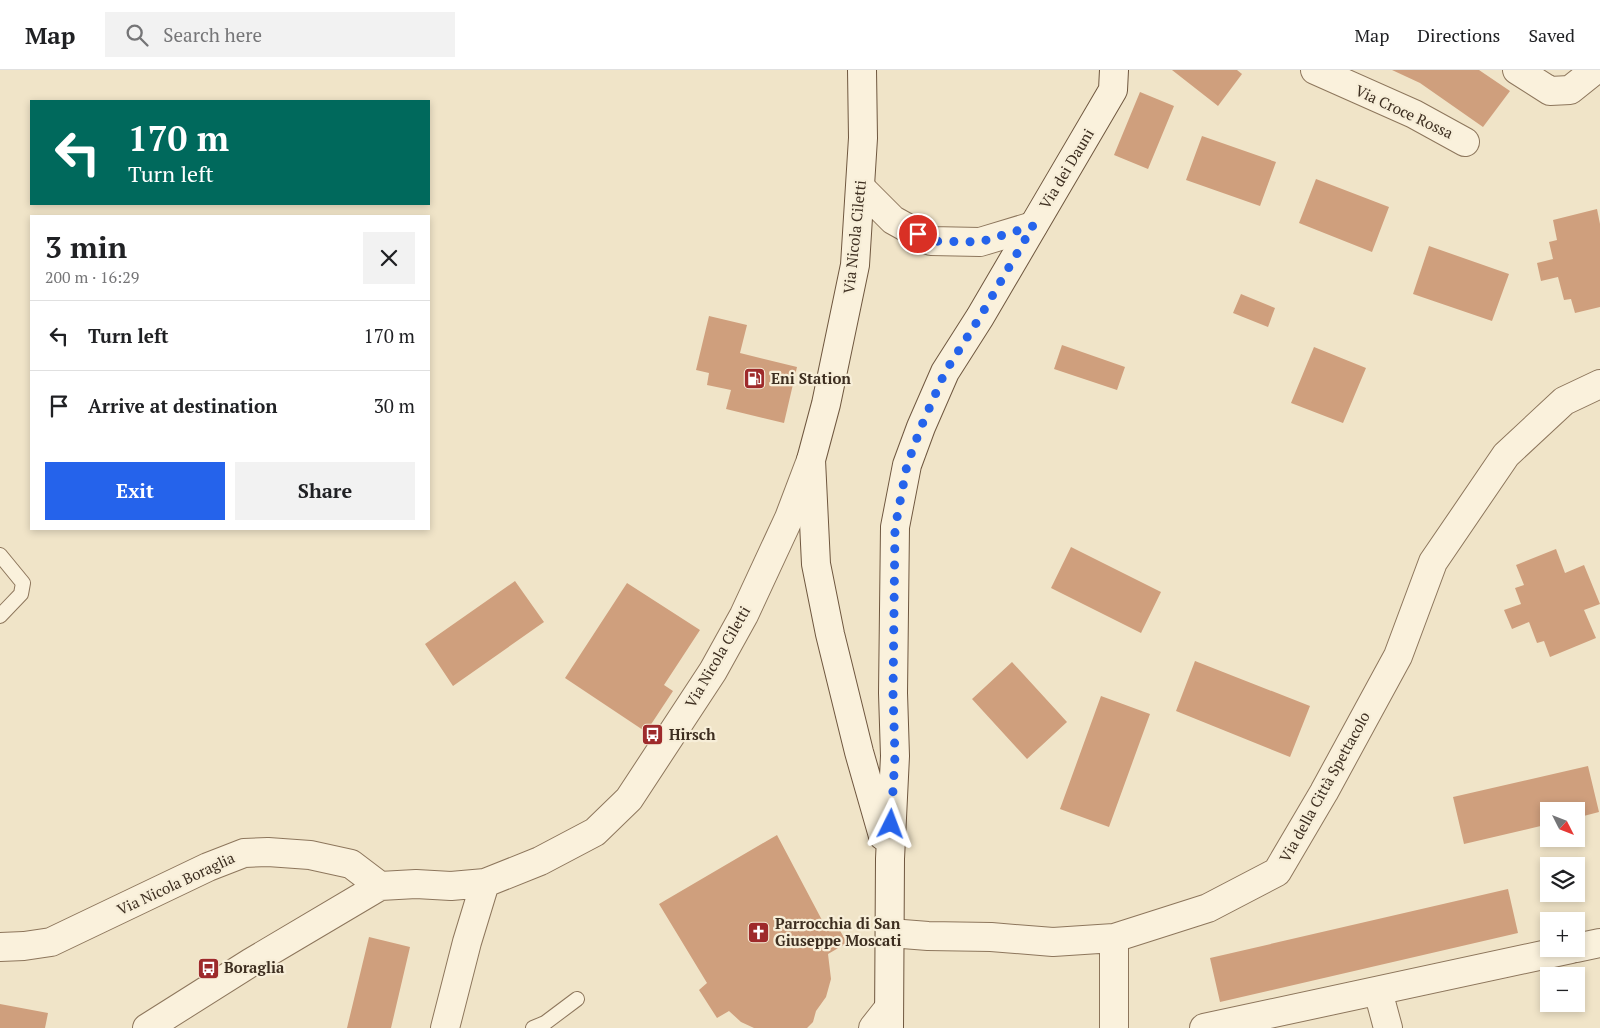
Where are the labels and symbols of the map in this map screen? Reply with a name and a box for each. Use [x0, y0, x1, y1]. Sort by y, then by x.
street label: Via Croce Rossa [1352, 80, 1457, 143]
street label: Via dei Dauni [1034, 125, 1098, 212]
street label: Via Nicola Ciletti [838, 179, 870, 295]
pin [897, 213, 939, 255]
fuel station icon: Eni Station [743, 367, 767, 391]
place label: Eni Station [771, 368, 851, 388]
street label: Via Nicola Ciletti [680, 602, 754, 711]
street label: Via della Città Spettacolo [1274, 708, 1374, 865]
bus stop icon: Hirsch [641, 723, 665, 747]
place label: Hirsch [669, 724, 716, 744]
position arrow [864, 797, 916, 849]
north arrow [1540, 802, 1585, 848]
street label: Via Nicola Boraglia [114, 847, 238, 919]
place label: Parrocchia di San Giuseppe Moscati [775, 913, 901, 950]
church icon: Parrocchia di San Giuseppe Moscati [747, 921, 771, 945]
bus stop icon: Boraglia [196, 956, 220, 980]
place label: Boraglia [224, 957, 285, 977]

